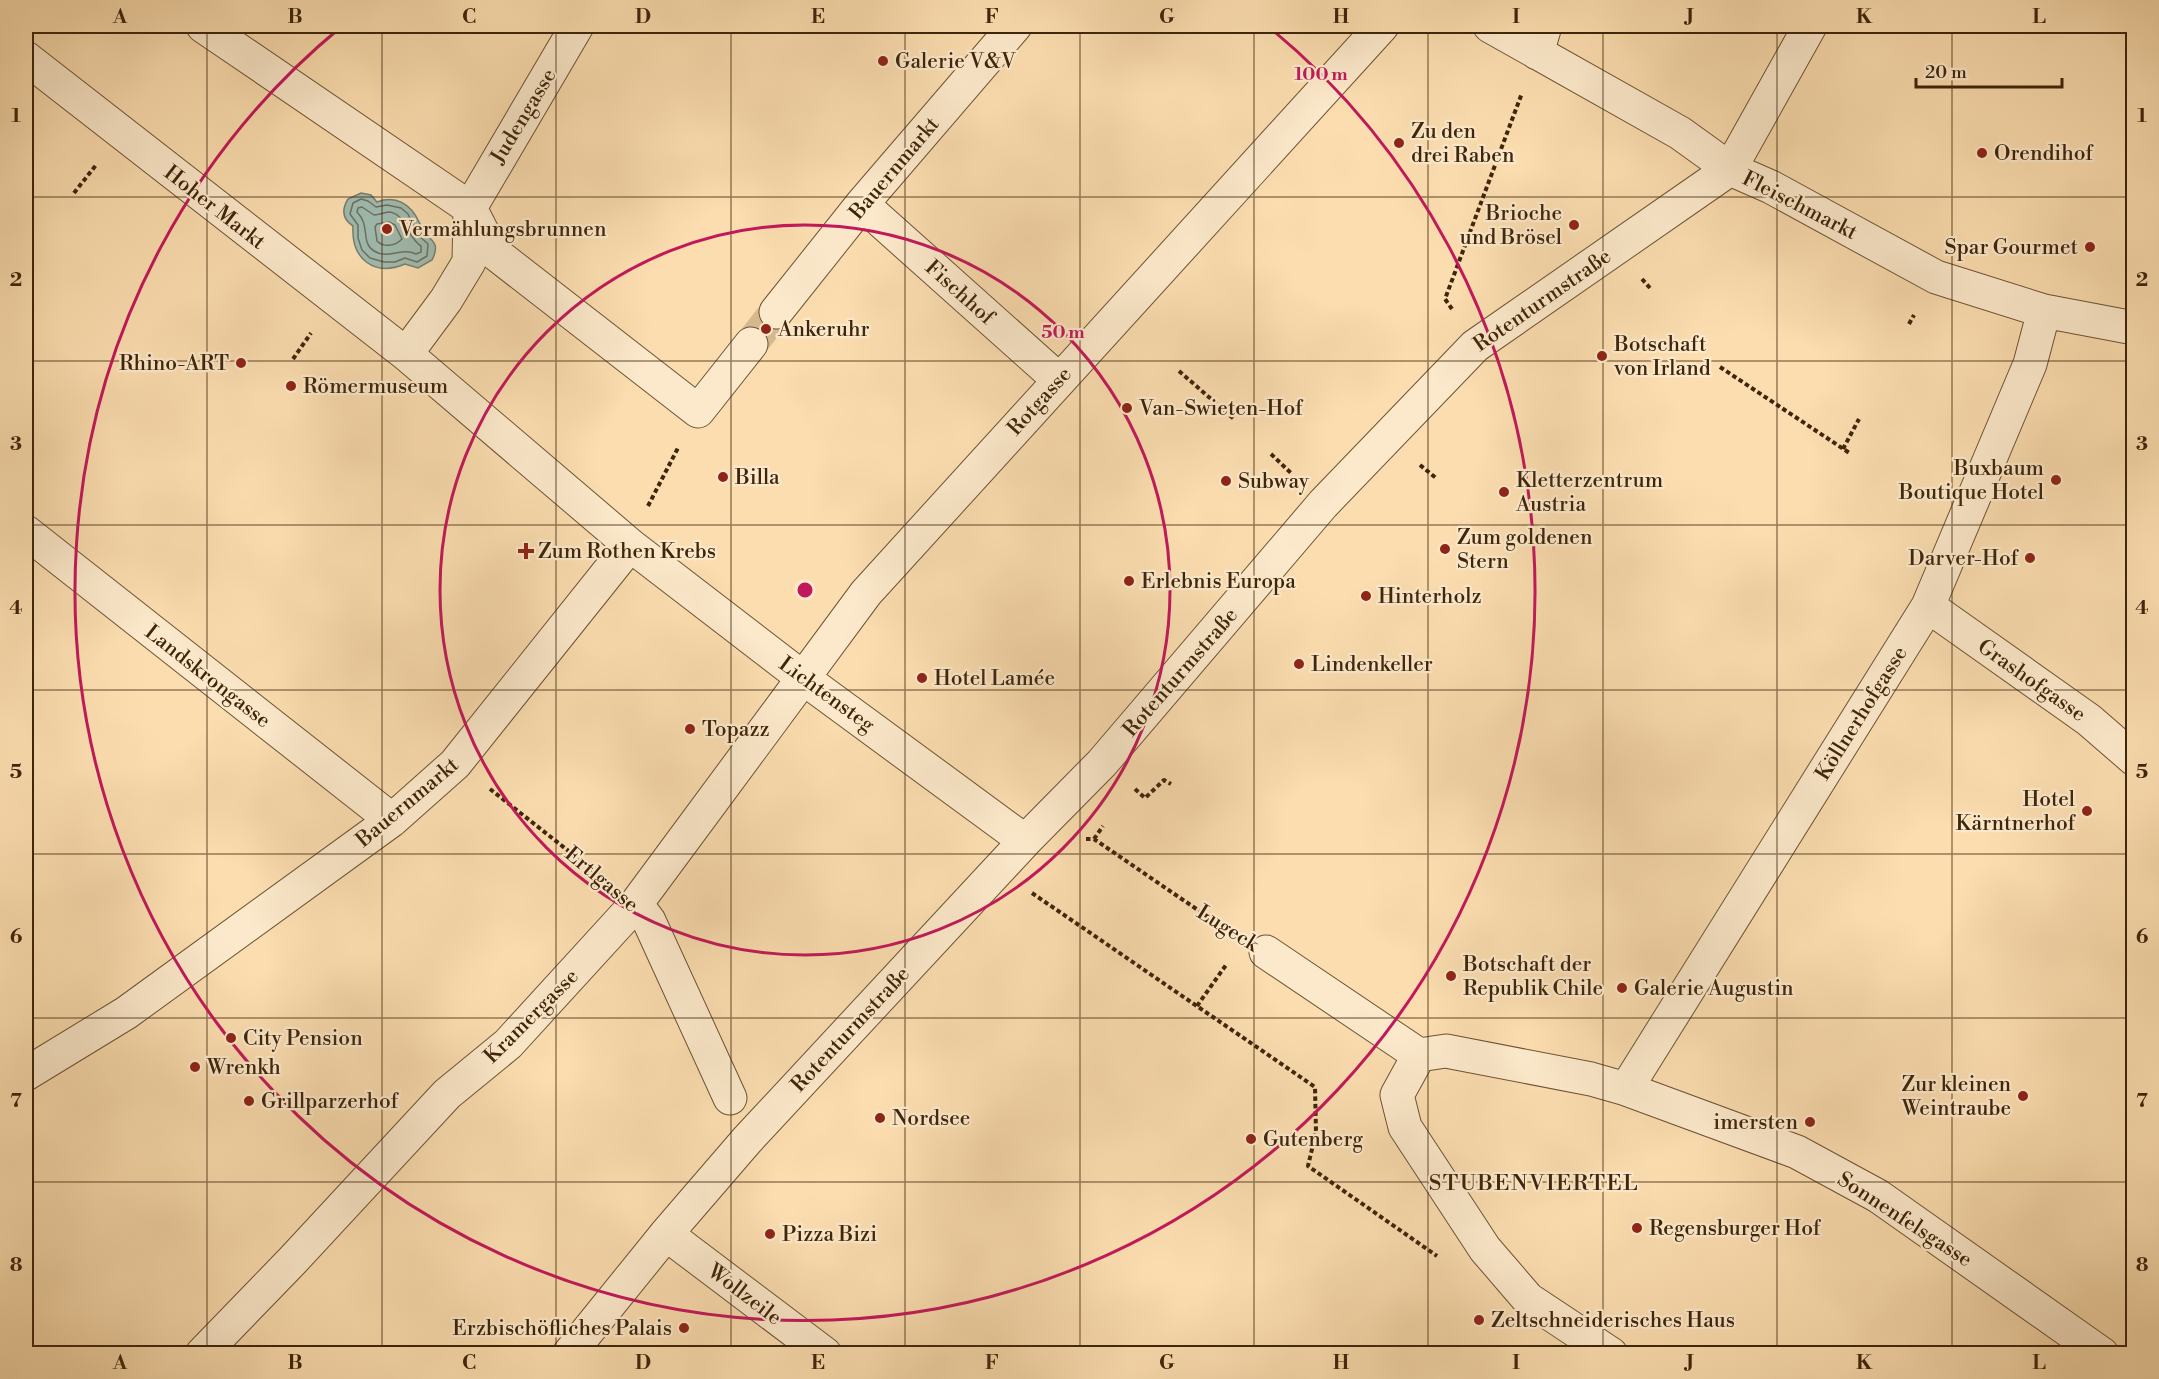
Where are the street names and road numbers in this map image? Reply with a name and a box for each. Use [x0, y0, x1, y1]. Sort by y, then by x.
street label: Judengasse [485, 64, 562, 170]
street label: Bauernmarkt [844, 112, 946, 226]
street label: Hoher Markt [158, 160, 271, 256]
street label: Fleischmarkt [1738, 166, 1862, 246]
street label: Rotenturmstraße [1469, 244, 1617, 358]
street label: Fischhof [919, 255, 1000, 332]
street label: Rotgasse [1002, 362, 1077, 442]
street label: Rotenturmstraße [1118, 603, 1244, 742]
street label: Landskrongasse [139, 620, 276, 734]
street label: Grashofgasse [1972, 634, 2091, 728]
street label: Köllnerhofgasse [1810, 642, 1913, 785]
street label: Lichtensteg [773, 651, 880, 738]
street label: Bauernmarkt [350, 752, 465, 854]
street label: Ertlgasse [559, 841, 644, 918]
street label: Lugeck [1191, 900, 1264, 959]
street label: Rotenturmstraße [786, 961, 916, 1098]
street label: Kramergasse [479, 964, 585, 1070]
street label: Sonnenfelsgasse [1832, 1167, 1977, 1273]
street label: Wollzeile [701, 1258, 787, 1331]

